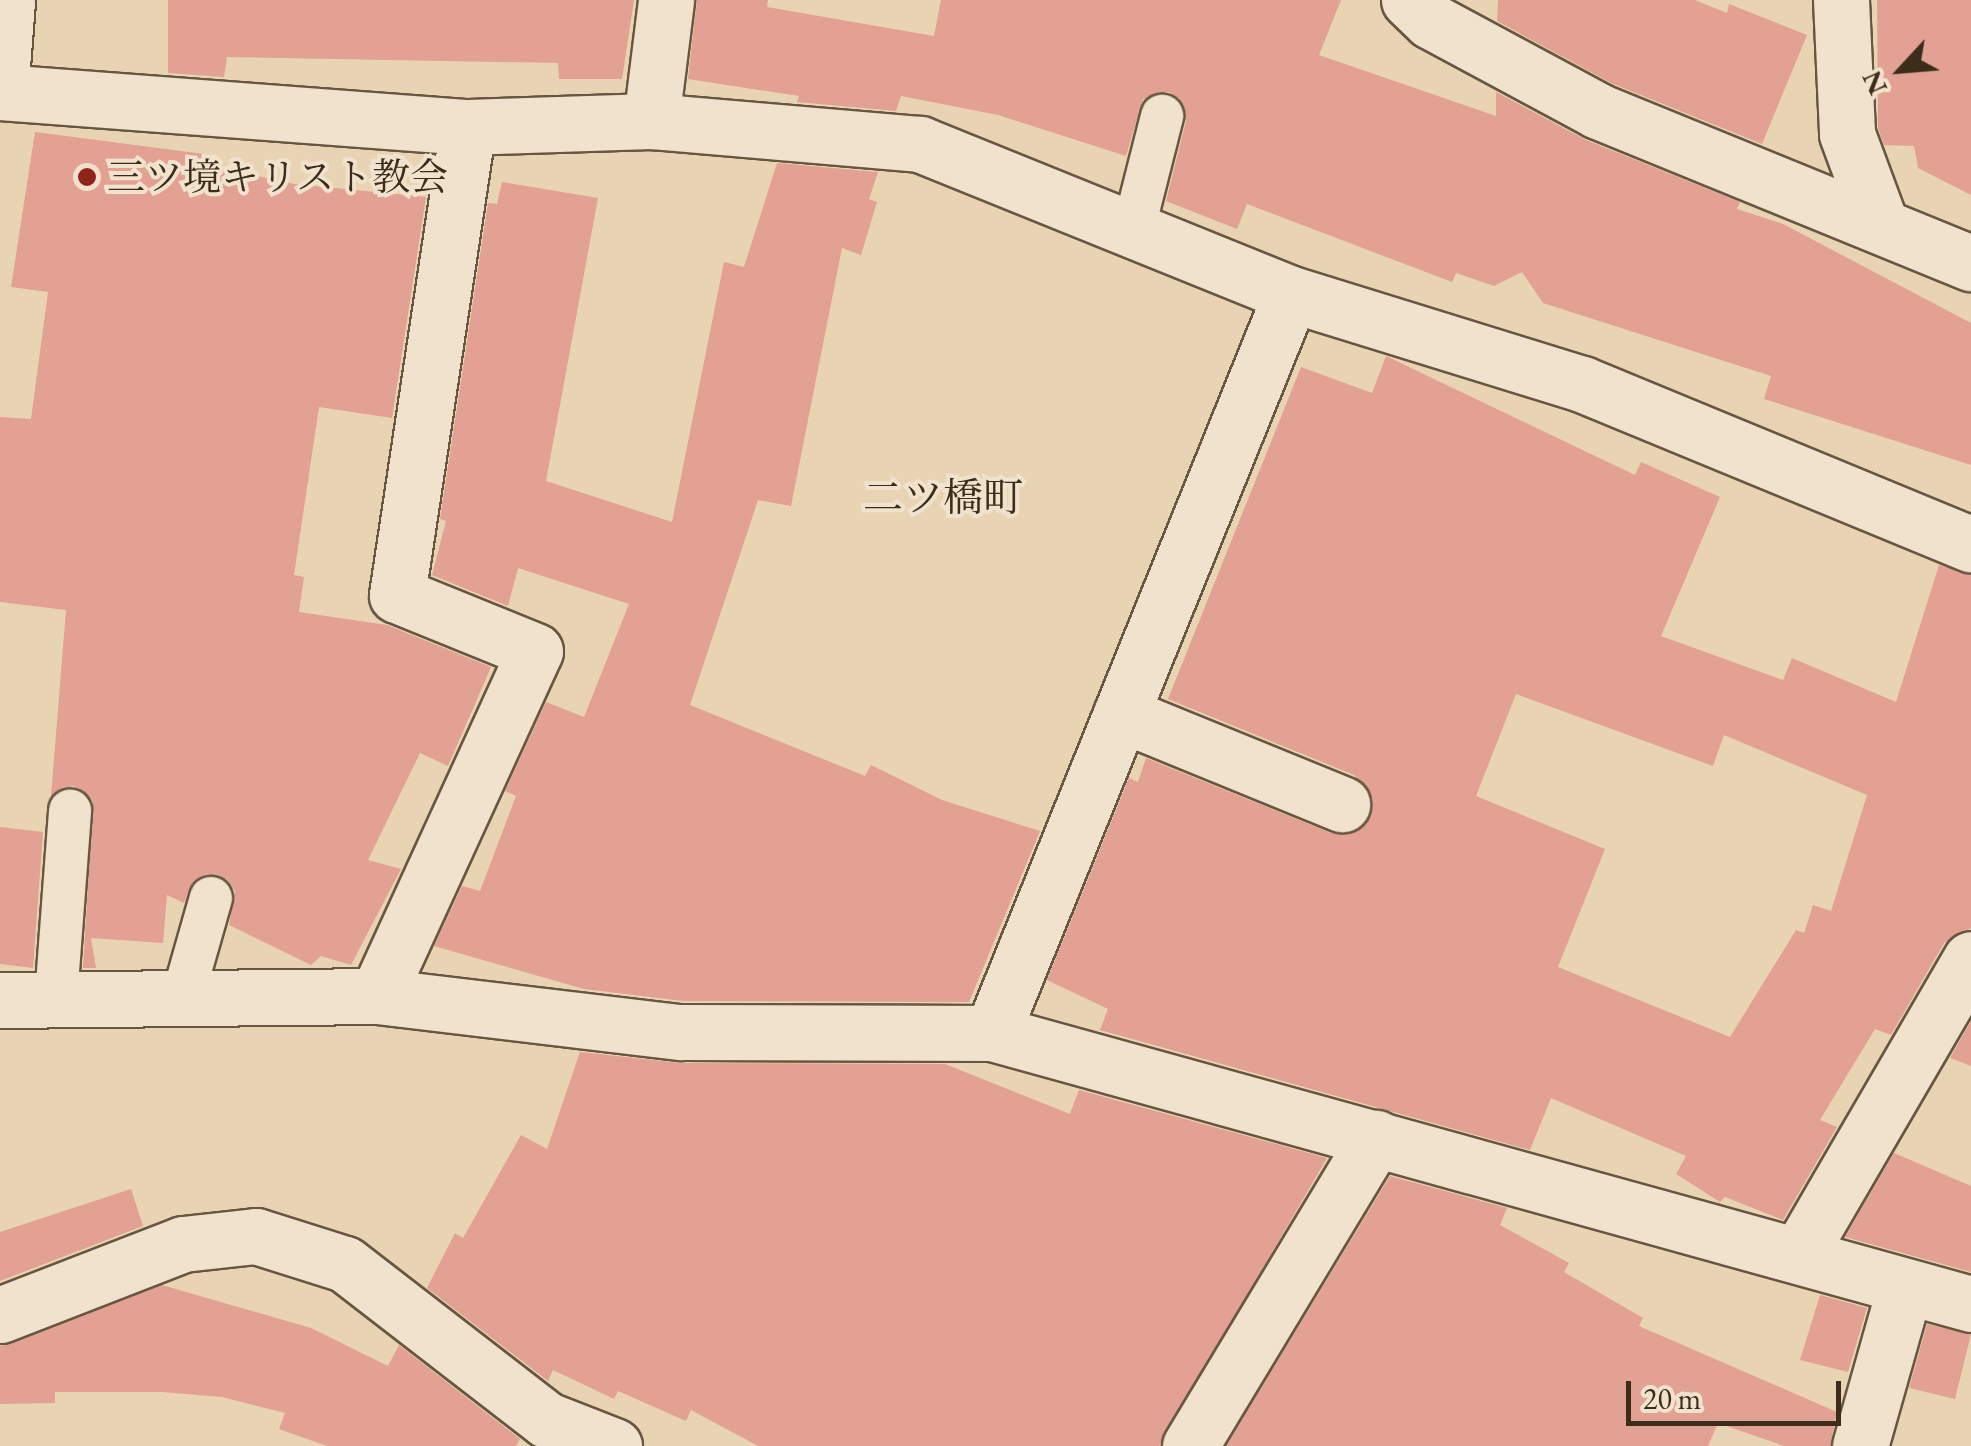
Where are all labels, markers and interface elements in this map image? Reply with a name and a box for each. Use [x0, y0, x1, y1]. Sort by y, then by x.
north arrow [1851, 20, 1951, 120]
text: N [1853, 65, 1895, 101]
place label: 三ツ境キリスト教会 [107, 154, 449, 200]
marker: 三ツ境キリスト教会 [76, 166, 98, 188]
district label: 二ツ橋町 [863, 473, 1023, 521]
scale bar [1631, 1361, 1846, 1423]
text: 20 m [1643, 1379, 1701, 1418]

